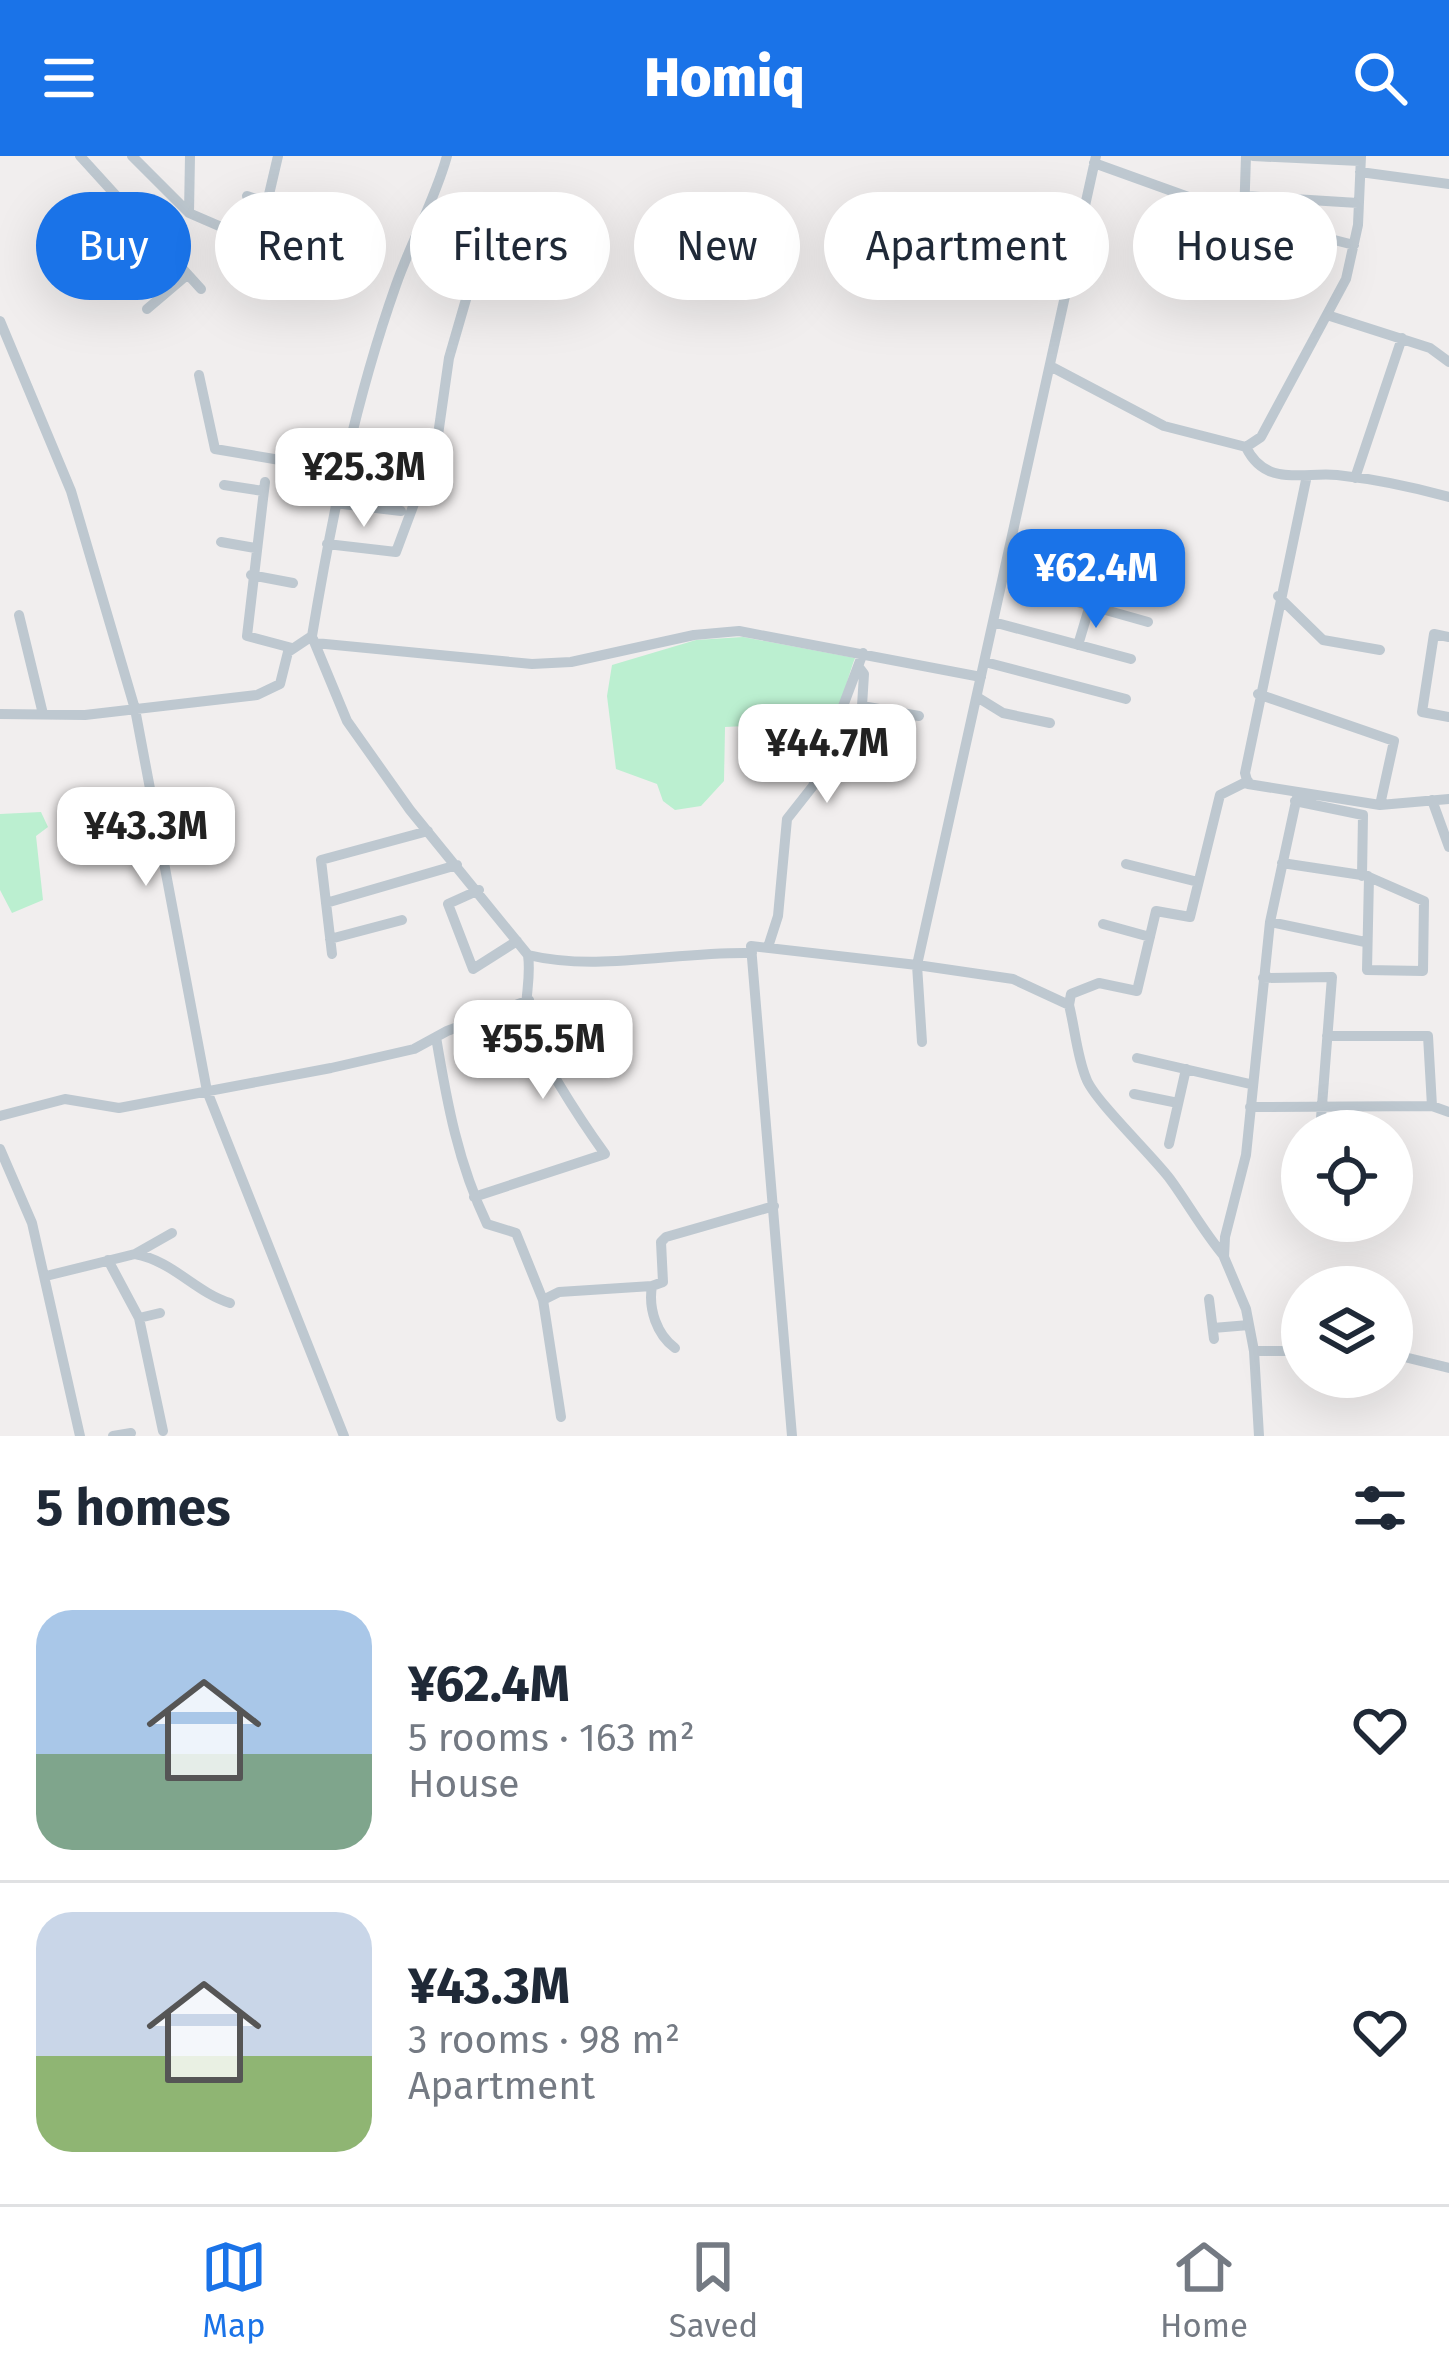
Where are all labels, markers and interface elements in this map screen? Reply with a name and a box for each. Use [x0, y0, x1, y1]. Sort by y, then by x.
icon: menu [36, 45, 102, 111]
icon: search [1347, 45, 1413, 111]
text: Homiq [644, 46, 805, 110]
chip: Buy [36, 192, 191, 300]
chip: Rent [215, 192, 386, 300]
chip: Filters [410, 192, 610, 300]
chip: New [634, 192, 800, 300]
chip: Apartment [824, 192, 1109, 300]
chip: House [1133, 192, 1337, 300]
pin: ¥25.3M [266, 428, 462, 530]
text: ¥25.3M [302, 444, 426, 490]
pin: ¥62.4M [998, 529, 1194, 631]
text: ¥62.4M [1034, 545, 1158, 591]
pin: ¥44.7M [729, 704, 925, 806]
text: ¥44.7M [765, 720, 889, 766]
pin: ¥43.3M [48, 787, 244, 889]
text: ¥43.3M [84, 803, 208, 849]
pin: ¥55.5M [445, 1000, 641, 1102]
text: ¥55.5M [481, 1016, 605, 1062]
map controls [1281, 1110, 1413, 1398]
button: locate [1281, 1110, 1413, 1242]
button: layers [1281, 1266, 1413, 1398]
icon: filters [1347, 1475, 1413, 1541]
text: 5 homes [36, 1477, 231, 1539]
text: ¥62.4M [408, 1653, 570, 1715]
icon: home [132, 1658, 276, 1802]
icon: heart [1347, 1697, 1413, 1763]
text: 5 rooms · 163 m² [408, 1715, 695, 1761]
text: House [408, 1761, 519, 1807]
text: ¥43.3M [408, 1955, 570, 2017]
icon: home [132, 1960, 276, 2104]
icon: heart [1347, 1999, 1413, 2065]
text: 3 rooms · 98 m² [408, 2017, 680, 2063]
text: Apartment [408, 2063, 595, 2109]
tab: Map [201, 2234, 267, 2346]
tab: Saved [669, 2234, 758, 2346]
tab: Home [1160, 2234, 1248, 2346]

